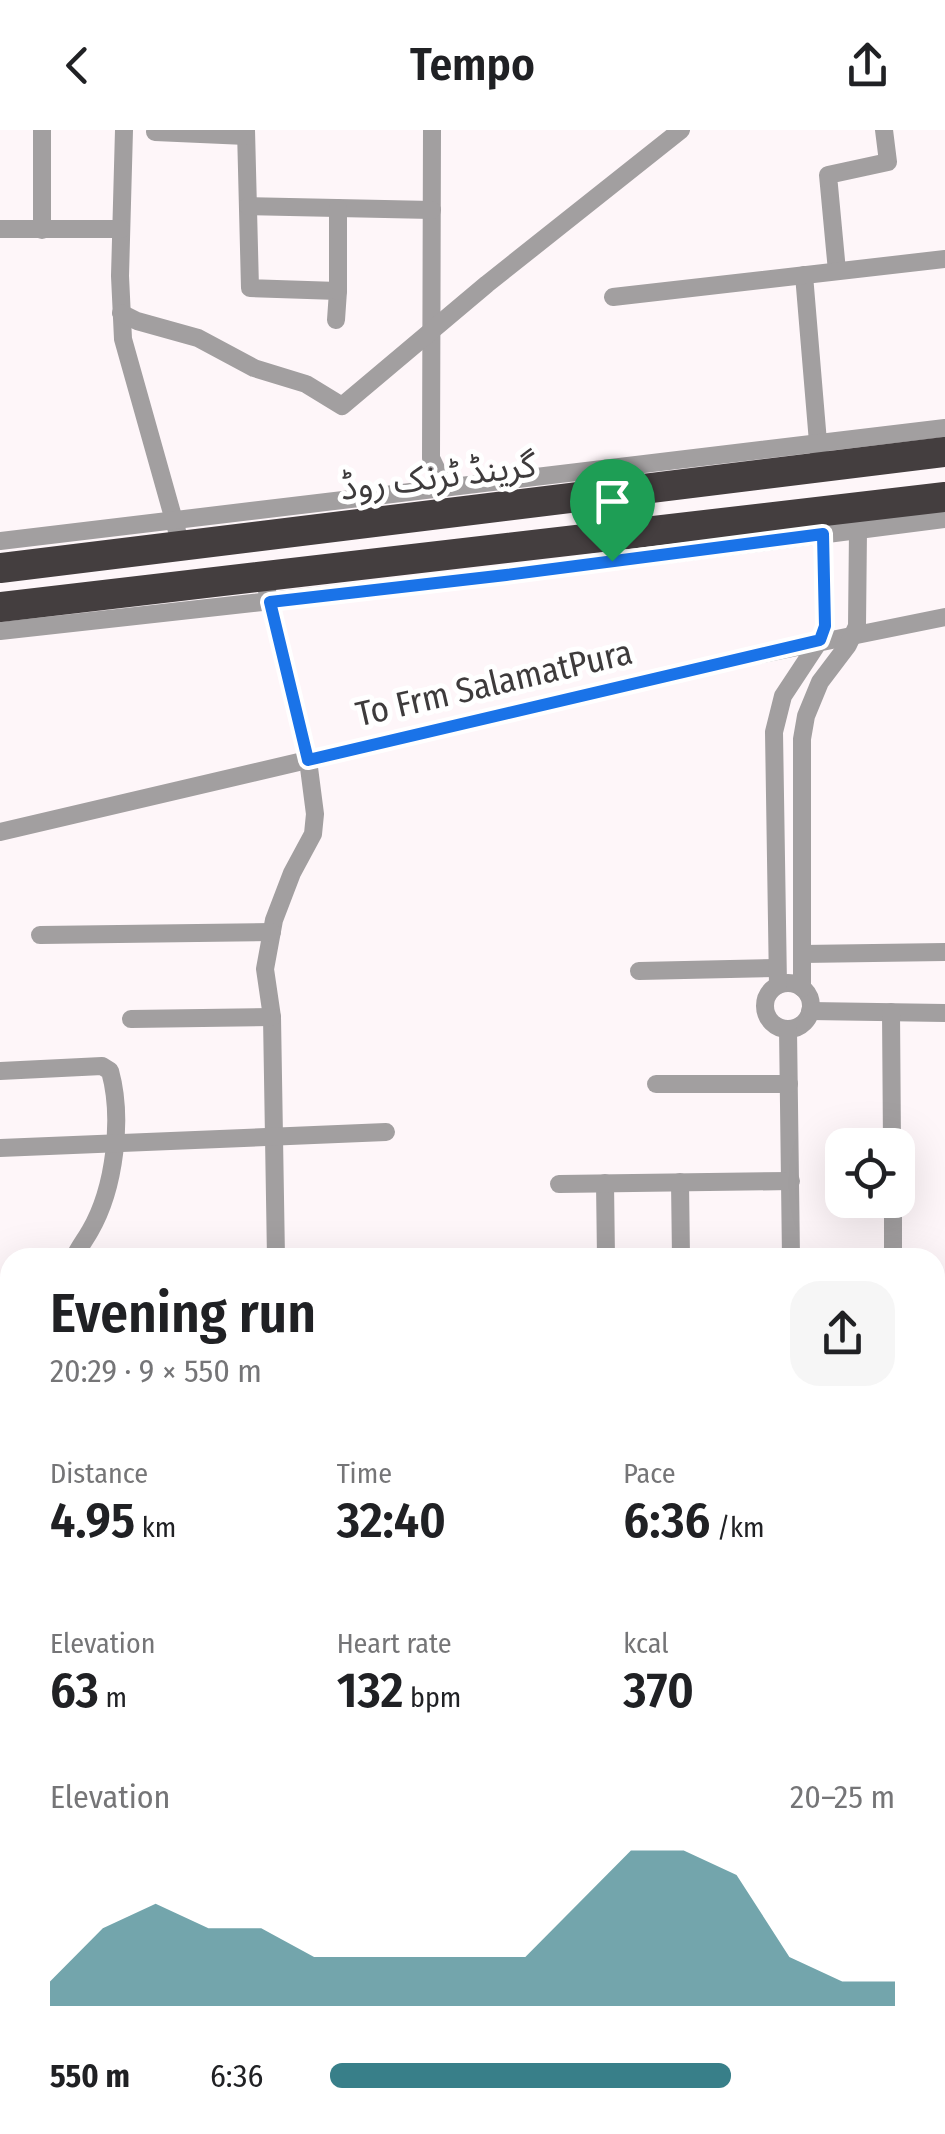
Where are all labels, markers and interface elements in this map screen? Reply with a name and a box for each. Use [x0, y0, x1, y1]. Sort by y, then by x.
icon: back [50, 38, 105, 93]
text: Tempo [410, 38, 535, 92]
icon: share [840, 38, 895, 93]
street label: گرینڈ ٹرنک روڈ [338, 443, 539, 509]
pin [570, 459, 655, 562]
icon: arrive [585, 474, 640, 529]
street label: To Frm SalamatPura [352, 631, 636, 735]
map controls [825, 1128, 915, 1218]
button: locate [825, 1128, 915, 1218]
text: Evening run [50, 1281, 316, 1347]
button: share [790, 1281, 895, 1386]
text: 20:29 · 9 × 550 m [50, 1352, 262, 1390]
text: Distance [50, 1457, 148, 1490]
text: Time [337, 1457, 392, 1490]
text: Pace [623, 1457, 676, 1490]
text: 4.95 [50, 1490, 135, 1550]
text: 32:40 [337, 1490, 446, 1550]
text: 6:36 [623, 1490, 710, 1550]
text: km [135, 1511, 176, 1544]
text: /km [710, 1511, 765, 1544]
text: Elevation [50, 1627, 155, 1660]
text: Heart rate [337, 1627, 452, 1660]
text: kcal [623, 1627, 669, 1660]
text: 63 [50, 1660, 99, 1720]
text: 132 [337, 1660, 403, 1720]
text: 370 [623, 1660, 694, 1720]
text: m [99, 1681, 127, 1714]
text: bpm [403, 1681, 461, 1714]
text: Elevation [50, 1778, 170, 1816]
text: 20–25 m [790, 1778, 895, 1816]
text: 550 m [50, 2057, 130, 2095]
text: 6:36 [210, 2057, 263, 2095]

